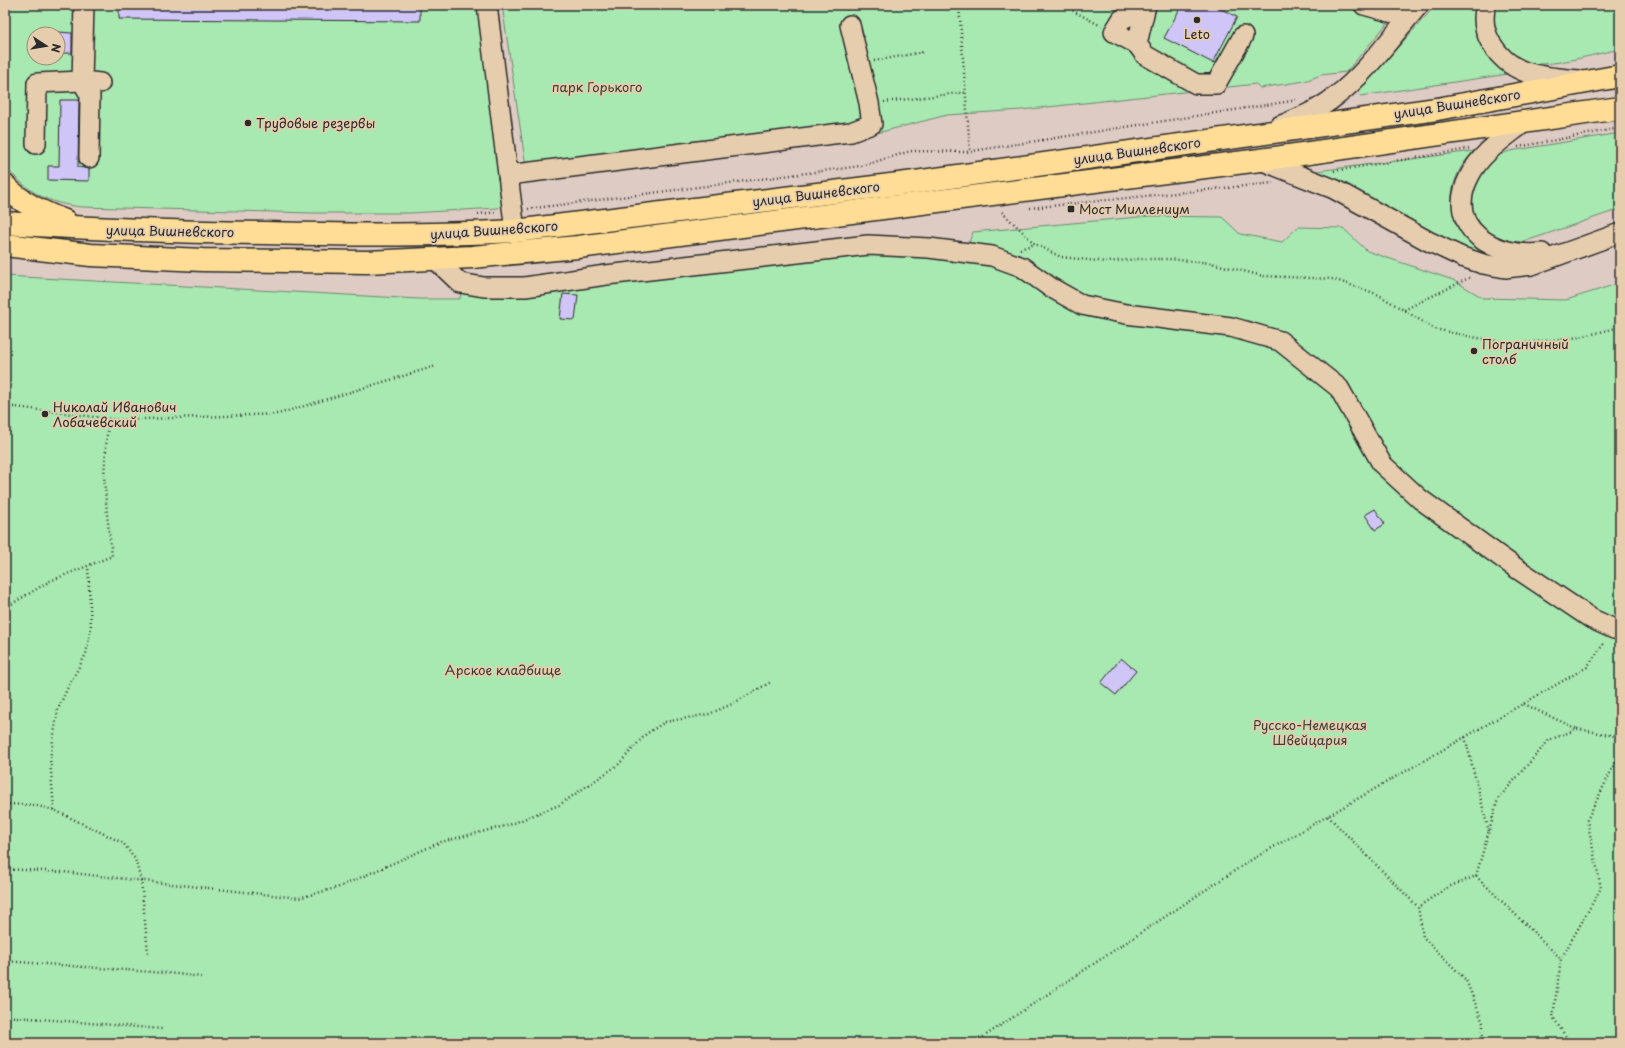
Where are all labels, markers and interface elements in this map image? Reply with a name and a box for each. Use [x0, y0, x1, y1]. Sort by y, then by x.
marker: Leto [1192, 15, 1202, 25]
place label: Leto [1184, 24, 1210, 43]
north arrow [26, 26, 66, 66]
text: N [47, 42, 65, 54]
park label: парк Горького [552, 77, 642, 96]
street label: улица Вишневского [1392, 84, 1522, 123]
place label: Трудовые резервы [256, 113, 375, 132]
marker: Трудовые резервы [243, 118, 253, 128]
street label: улица Вишневского [1072, 132, 1202, 169]
street label: улица Вишневского [751, 176, 881, 211]
place label: Мост Миллениум [1079, 199, 1190, 218]
marker: Мост Миллениум [1066, 204, 1076, 214]
street label: улица Вишневского [429, 216, 559, 243]
street label: улица Вишневского [106, 220, 234, 241]
place label: Пограничный столб [1482, 334, 1569, 368]
marker: Пограничный столб [1469, 346, 1479, 356]
place label: Николай Иванович Лобачевский [53, 397, 177, 431]
marker: Николай Иванович Лобачевский [40, 409, 50, 419]
park label: Арское кладбище [445, 660, 561, 679]
park label: Русско-Немецкая Швейцария [1253, 715, 1367, 749]

